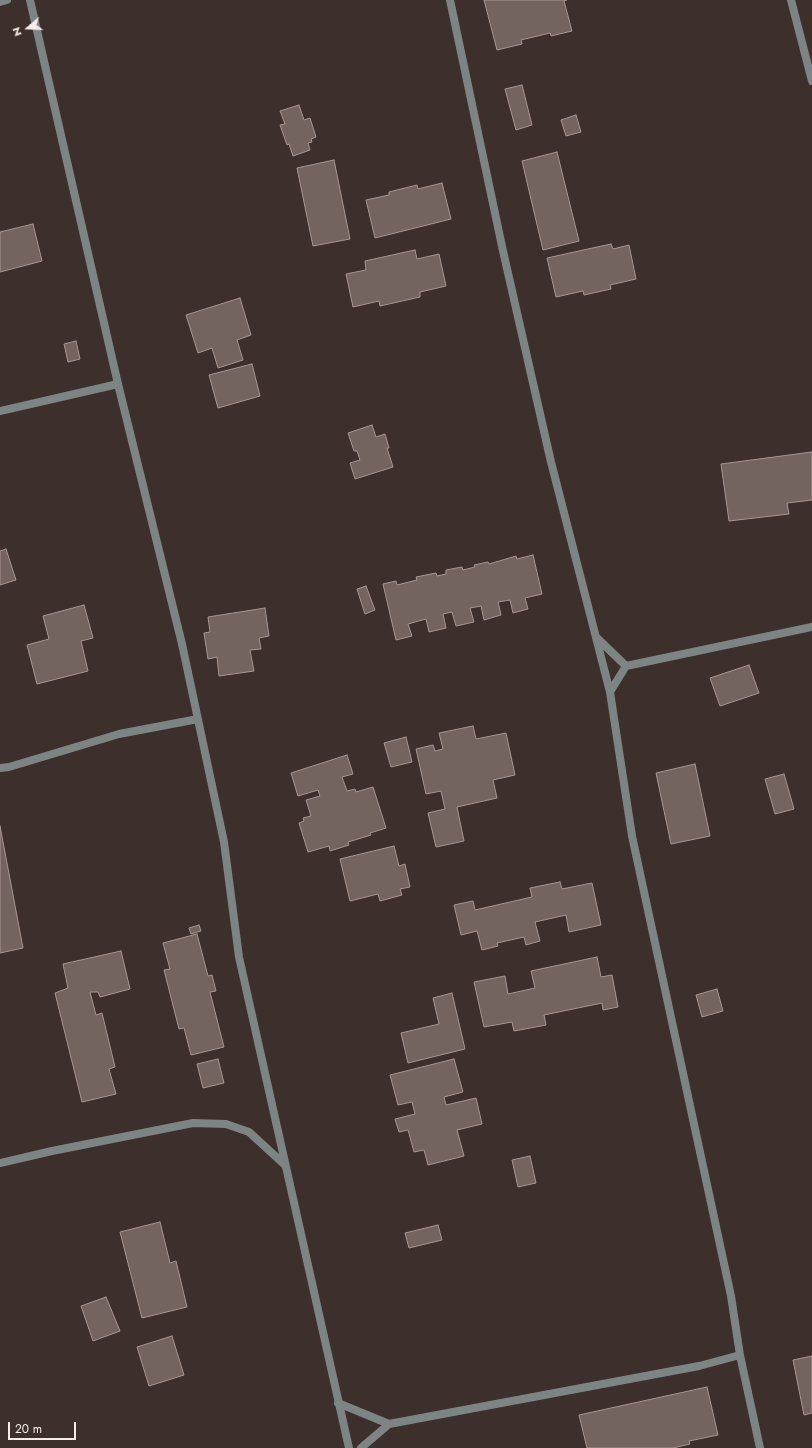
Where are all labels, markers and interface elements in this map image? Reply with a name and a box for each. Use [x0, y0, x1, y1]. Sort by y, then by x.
north arrow [8, 8, 48, 48]
text: N [8, 25, 26, 39]
scale bar [10, 1414, 78, 1440]
text: 20 m [15, 1420, 42, 1438]

